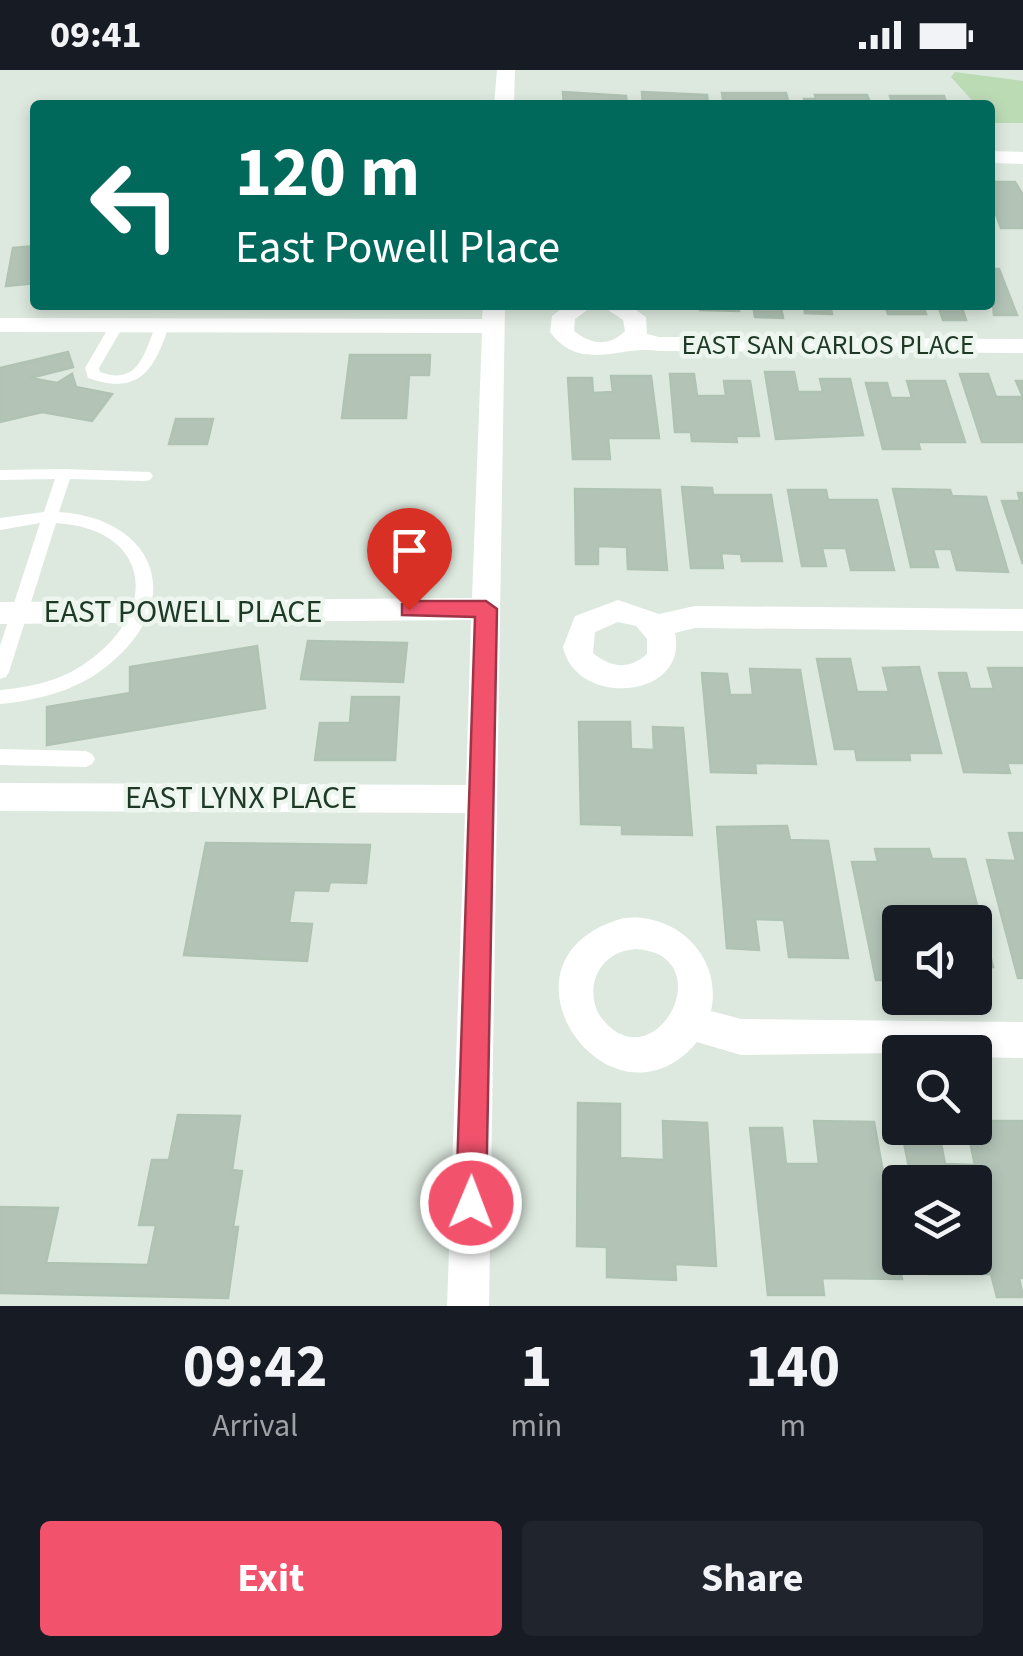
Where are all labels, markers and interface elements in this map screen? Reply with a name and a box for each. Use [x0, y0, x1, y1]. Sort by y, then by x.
text: 09:41 [50, 8, 142, 62]
text: 120 m [235, 123, 420, 223]
icon: left [70, 140, 200, 270]
text: East Powell Place [235, 216, 560, 280]
street label: EAST SAN CARLOS PLACE [681, 325, 975, 365]
pin [367, 508, 452, 611]
icon: arrive [382, 523, 437, 578]
street label: EAST POWELL PLACE [44, 589, 322, 635]
street label: EAST LYNX PLACE [125, 775, 357, 821]
map controls [882, 905, 992, 1275]
button: sound [882, 905, 992, 1015]
button: search [882, 1035, 992, 1145]
position arrow [419, 1151, 523, 1255]
button: layers [882, 1165, 992, 1275]
text: 09:42 [183, 1325, 328, 1410]
text: 1 [521, 1325, 552, 1410]
text: 140 [745, 1325, 840, 1410]
text: Arrival [212, 1403, 298, 1449]
text: min [510, 1403, 562, 1449]
text: m [779, 1403, 806, 1449]
button: Exit [40, 1521, 502, 1636]
button: Share [522, 1521, 983, 1636]

